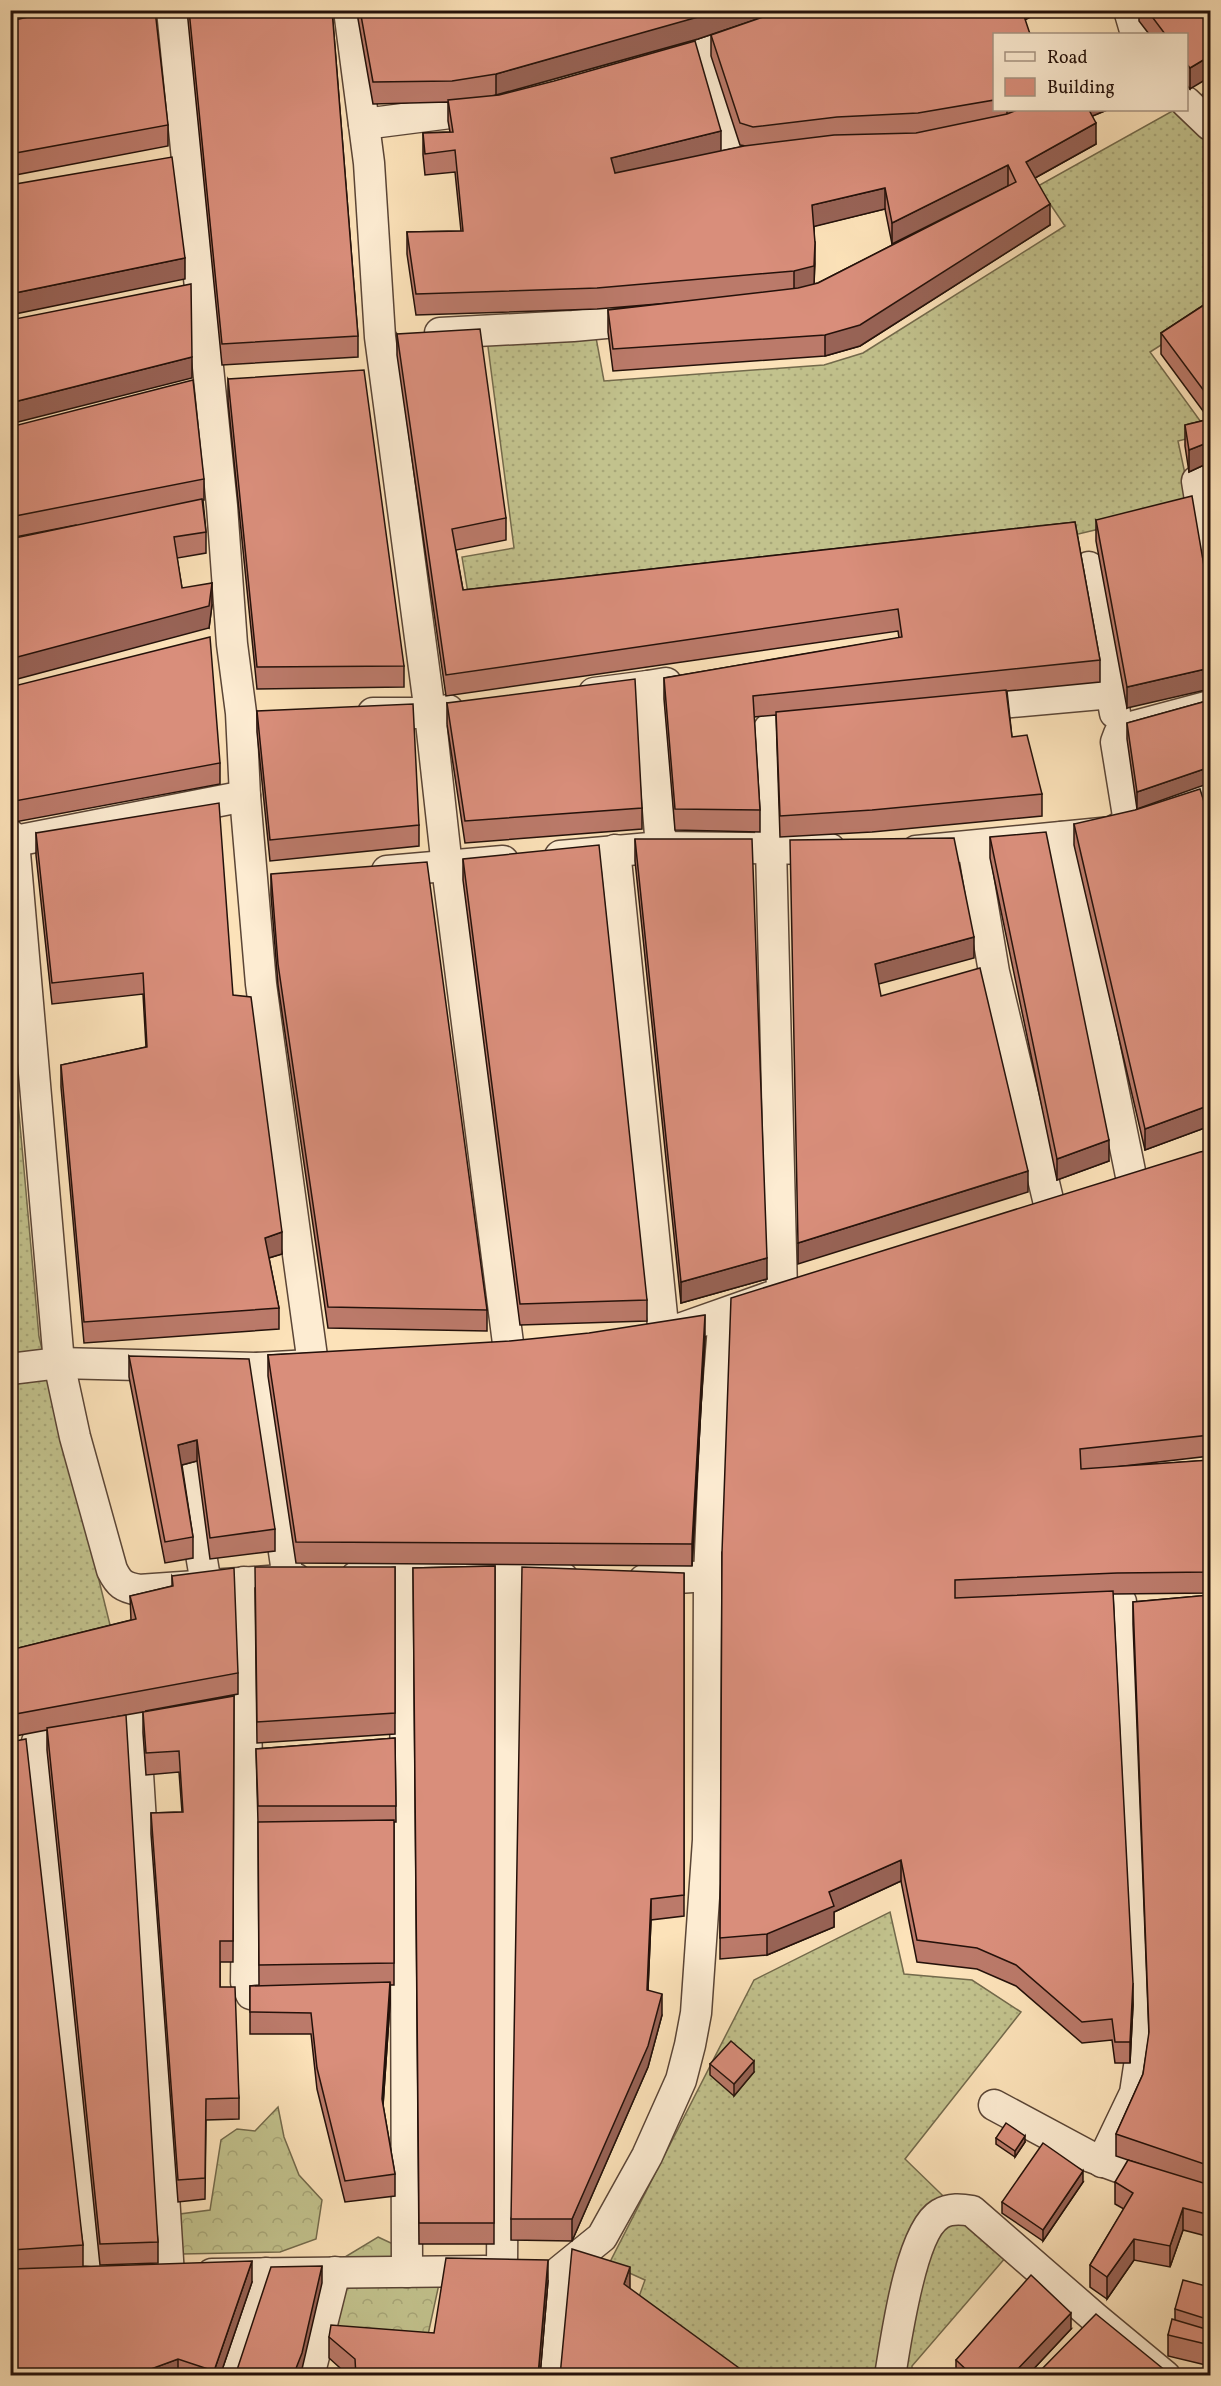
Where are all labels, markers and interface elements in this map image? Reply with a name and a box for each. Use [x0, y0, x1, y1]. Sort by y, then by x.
legend [993, 33, 1188, 111]
text: Road [1047, 46, 1088, 71]
text: Building [1047, 76, 1115, 101]

